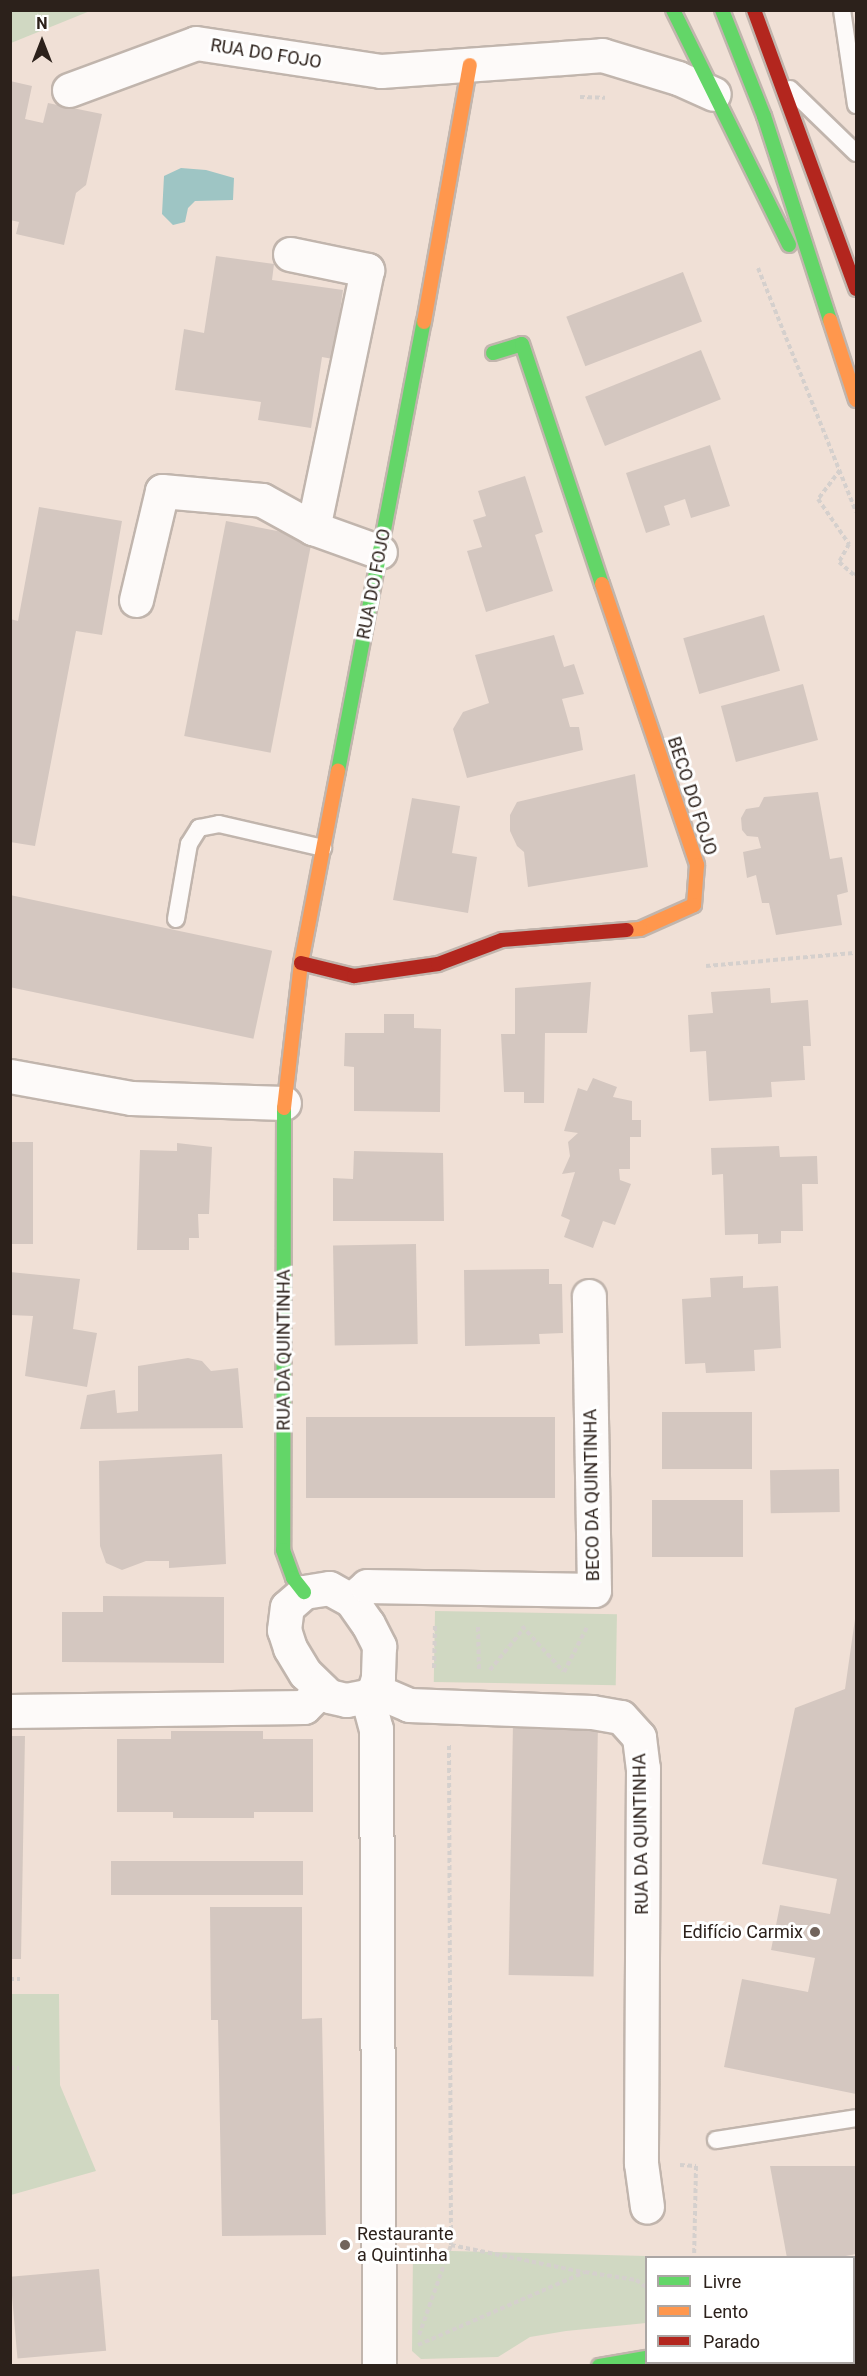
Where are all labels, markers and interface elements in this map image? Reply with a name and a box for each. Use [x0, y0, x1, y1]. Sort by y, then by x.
north arrow [12, 12, 72, 72]
text: N [36, 14, 48, 33]
street label: RUA DO FOJO [209, 35, 323, 73]
street label: RUA DO FOJO [353, 527, 395, 641]
street label: BECO DO FOJO [663, 734, 721, 858]
street label: RUA DA QUINTINHA [273, 1269, 295, 1431]
street label: BECO DA QUINTINHA [580, 1409, 604, 1581]
street label: RUA DA QUINTINHA [629, 1753, 653, 1915]
place label: Edifício Carmix [682, 1921, 803, 1943]
marker: Edifício Carmix [808, 1925, 822, 1939]
place label: Restaurante a Quintinha [357, 2224, 453, 2266]
marker: Restaurante a Quintinha [338, 2238, 352, 2252]
legend [645, 2256, 855, 2364]
text: Livre [703, 2271, 741, 2292]
text: Lento [703, 2301, 748, 2322]
text: Parado [703, 2331, 760, 2352]

